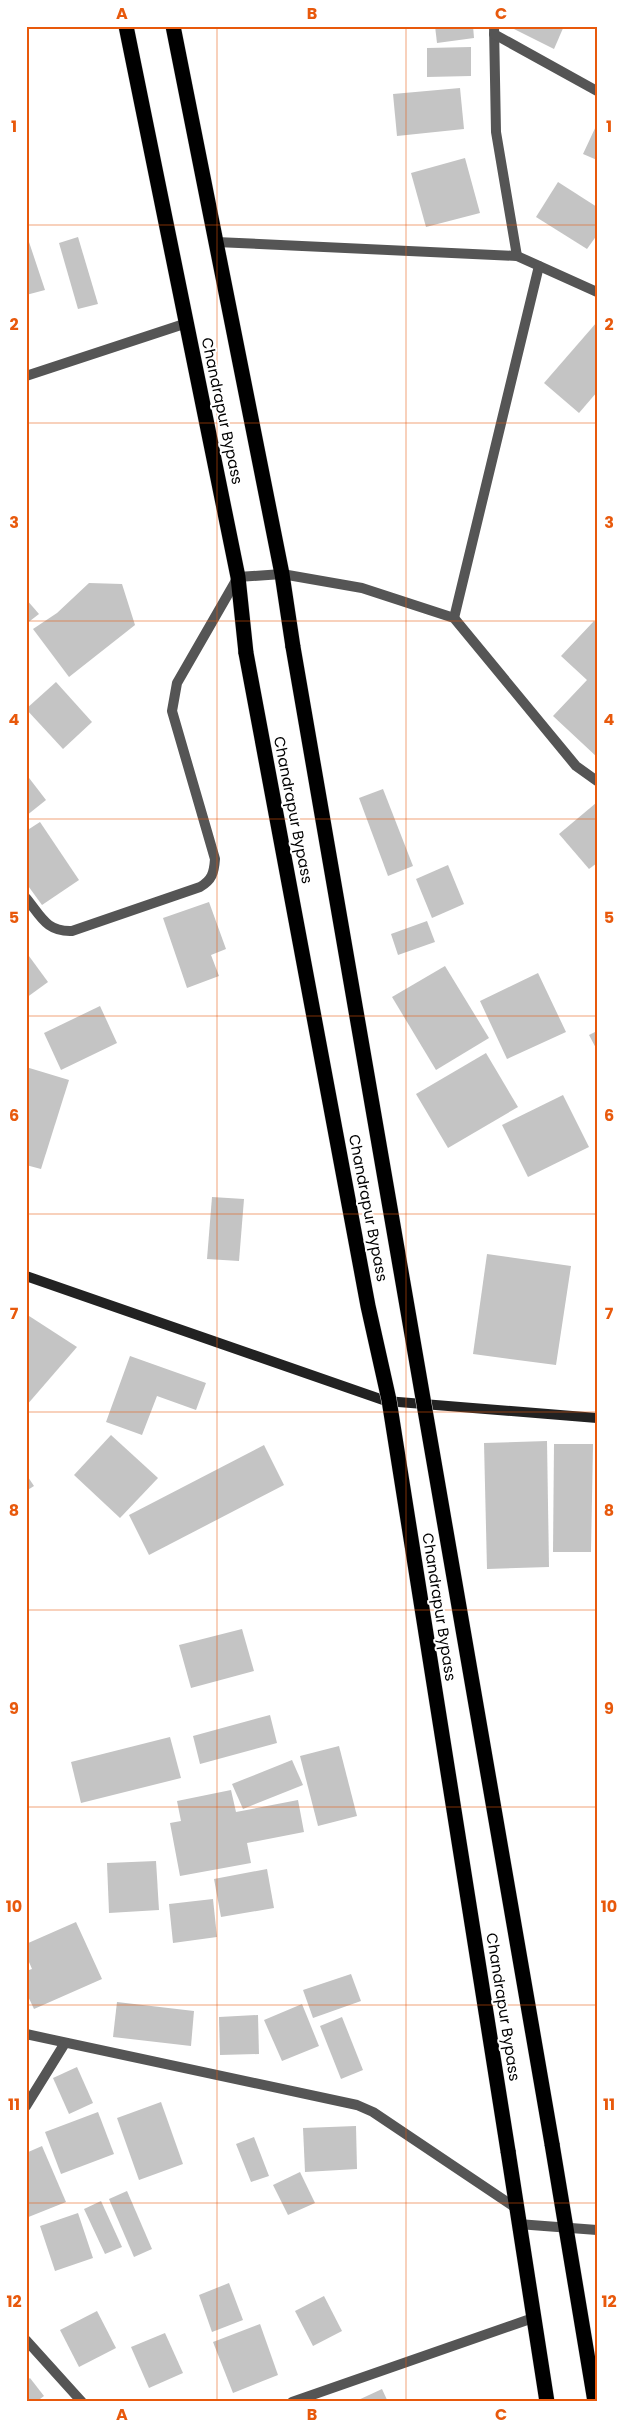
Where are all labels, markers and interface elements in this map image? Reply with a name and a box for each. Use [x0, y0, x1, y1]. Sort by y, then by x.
text: A [116, 2, 128, 25]
text: B [307, 2, 317, 25]
text: C [495, 2, 507, 25]
text: 1 [11, 115, 17, 138]
text: 1 [606, 115, 612, 138]
text: 2 [9, 313, 19, 336]
text: 2 [604, 313, 614, 336]
street label: Chandrapur Bypass [197, 335, 248, 486]
text: 3 [9, 511, 19, 534]
text: 3 [604, 511, 614, 534]
text: 4 [9, 708, 20, 731]
text: 4 [604, 708, 615, 731]
street label: Chandrapur Bypass [269, 734, 318, 886]
text: 5 [9, 906, 19, 929]
text: 5 [604, 906, 614, 929]
text: 6 [9, 1104, 19, 1127]
text: 6 [604, 1104, 614, 1127]
street label: Chandrapur Bypass [344, 1132, 393, 1284]
text: 7 [10, 1302, 19, 1325]
text: 7 [605, 1302, 614, 1325]
text: 8 [9, 1499, 19, 1522]
text: 8 [604, 1499, 614, 1522]
street label: Chandrapur Bypass [417, 1531, 462, 1683]
text: 9 [9, 1697, 19, 1720]
text: 9 [604, 1697, 614, 1720]
text: 10 [6, 1895, 22, 1918]
text: 10 [601, 1895, 617, 1918]
street label: Chandrapur Bypass [481, 1931, 526, 2083]
text: 11 [8, 2093, 20, 2116]
text: 11 [603, 2093, 615, 2116]
text: 12 [6, 2290, 22, 2313]
text: 12 [601, 2290, 617, 2313]
text: A [116, 2403, 128, 2426]
text: B [307, 2403, 317, 2426]
text: C [495, 2403, 507, 2426]

